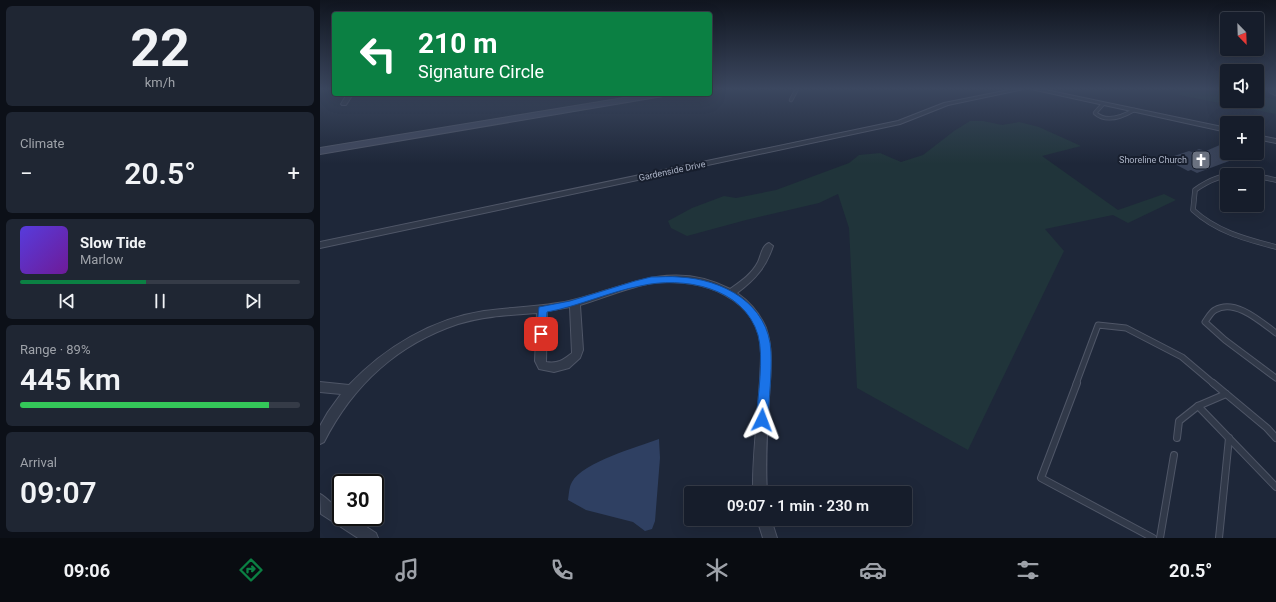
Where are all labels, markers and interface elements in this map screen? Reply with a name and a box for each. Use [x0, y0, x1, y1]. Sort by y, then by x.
north arrow [1220, 12, 1264, 56]
map controls [1220, 12, 1264, 212]
text: 22 [130, 18, 190, 79]
text: 210 m [418, 27, 497, 60]
icon: left [352, 28, 404, 80]
text: Signature Circle [418, 61, 544, 82]
button: sound [1220, 64, 1264, 108]
text: km/h [145, 75, 175, 90]
button: + [1220, 116, 1264, 160]
text: Climate [20, 136, 64, 151]
church icon: Shoreline Church [1190, 149, 1212, 171]
place label: Shoreline Church [1119, 155, 1187, 165]
text: 20.5° [124, 156, 196, 191]
street label: Gardenside Drive [638, 159, 706, 183]
text: − [20, 161, 33, 186]
text: + [288, 161, 300, 186]
button: − [1220, 168, 1264, 212]
text: Slow Tide [80, 234, 146, 252]
text: Marlow [80, 252, 123, 267]
icon: previous [56, 290, 78, 312]
icon: pause [149, 290, 171, 312]
icon: next [242, 290, 264, 312]
pin [524, 317, 558, 351]
icon: arrive [530, 323, 552, 345]
text: Range · 89% [20, 342, 90, 357]
text: 445 km [20, 362, 121, 397]
position arrow [741, 399, 783, 441]
text: Arrival [20, 455, 57, 470]
speed limit sign: 30 [332, 474, 384, 526]
text: 09:07 [20, 475, 97, 510]
text: 09:07 · 1 min · 230 m [727, 497, 869, 515]
icon: directions [237, 556, 265, 584]
icon: music [393, 556, 421, 584]
icon: phone [548, 556, 576, 584]
icon: climate [703, 556, 731, 584]
icon: car [859, 556, 887, 584]
icon: filters [1014, 556, 1042, 584]
text: 09:06 [64, 560, 110, 581]
text: 20.5° [1169, 560, 1212, 581]

